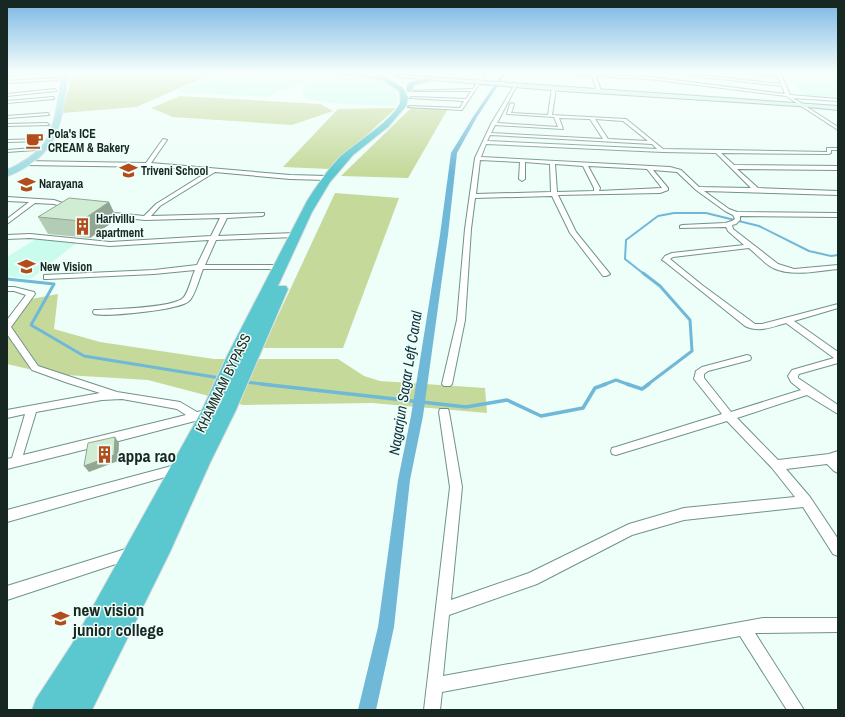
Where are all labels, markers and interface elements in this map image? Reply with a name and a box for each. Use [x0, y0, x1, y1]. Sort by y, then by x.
place label: Pola's ICE CREAM & Bakery [48, 126, 130, 156]
cafe icon: Pola's ICE CREAM & Bakery [25, 131, 45, 151]
school or university icon: Triveni School [118, 161, 138, 181]
place label: Triveni School [141, 163, 209, 179]
school or university icon: Narayana [16, 174, 36, 194]
place label: Narayana [39, 176, 84, 192]
place label: Harivillu apartment [96, 211, 144, 241]
building icon: Harivillu apartment [73, 216, 93, 236]
school or university icon: New Vision [17, 257, 37, 277]
place label: New Vision [40, 259, 92, 275]
water label: Nagarjun Sagar Left Canal [383, 309, 427, 457]
street label: KHAMMAM BYPASS [191, 330, 255, 436]
place label: appa rao [118, 444, 176, 467]
building icon: appa rao [95, 445, 115, 465]
place label: new vision junior college [72, 598, 164, 641]
school or university icon: new vision junior college [50, 609, 70, 629]

